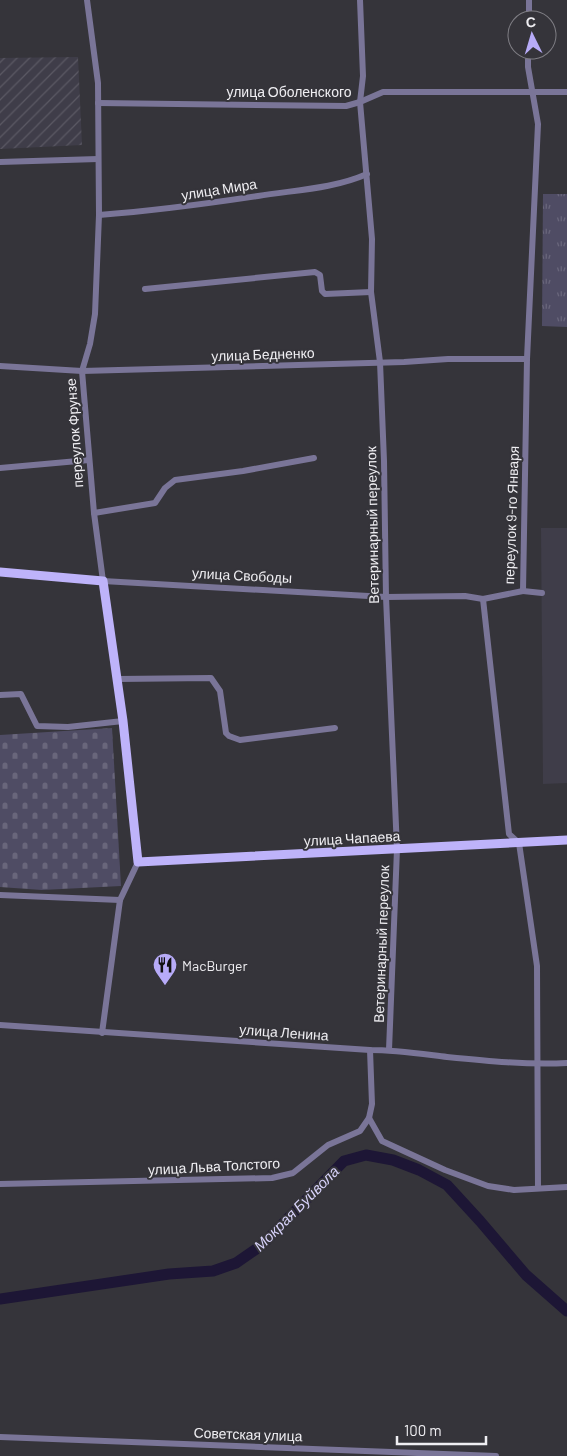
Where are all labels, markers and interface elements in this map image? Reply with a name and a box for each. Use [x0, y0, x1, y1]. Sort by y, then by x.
north arrow [507, 10, 557, 60]
text: С [525, 13, 537, 30]
street label: улица Оболенского [226, 83, 352, 100]
street label: улица Мира [180, 175, 258, 203]
street label: улица Бедненко [211, 344, 315, 364]
street label: переулок Фрунзе [62, 378, 86, 488]
street label: Ветеринарный переулок [362, 445, 382, 604]
street label: переулок 9-го Января [500, 445, 522, 585]
street label: улица Свободы [192, 564, 292, 586]
street label: улица Чапаева [303, 827, 401, 849]
street label: Ветеринарный переулок [370, 864, 392, 1023]
restaurant icon: MacBurger [152, 952, 178, 986]
place label: MacBurger [182, 957, 248, 974]
street label: улица Ленина [239, 1020, 329, 1044]
street label: улица Льва Толстого [147, 1154, 281, 1178]
water label: Мокрая Буйвола [250, 1162, 342, 1254]
scale bar [397, 1414, 486, 1446]
text: 100 m [404, 1421, 442, 1439]
street label: Советская улица [193, 1424, 303, 1444]

